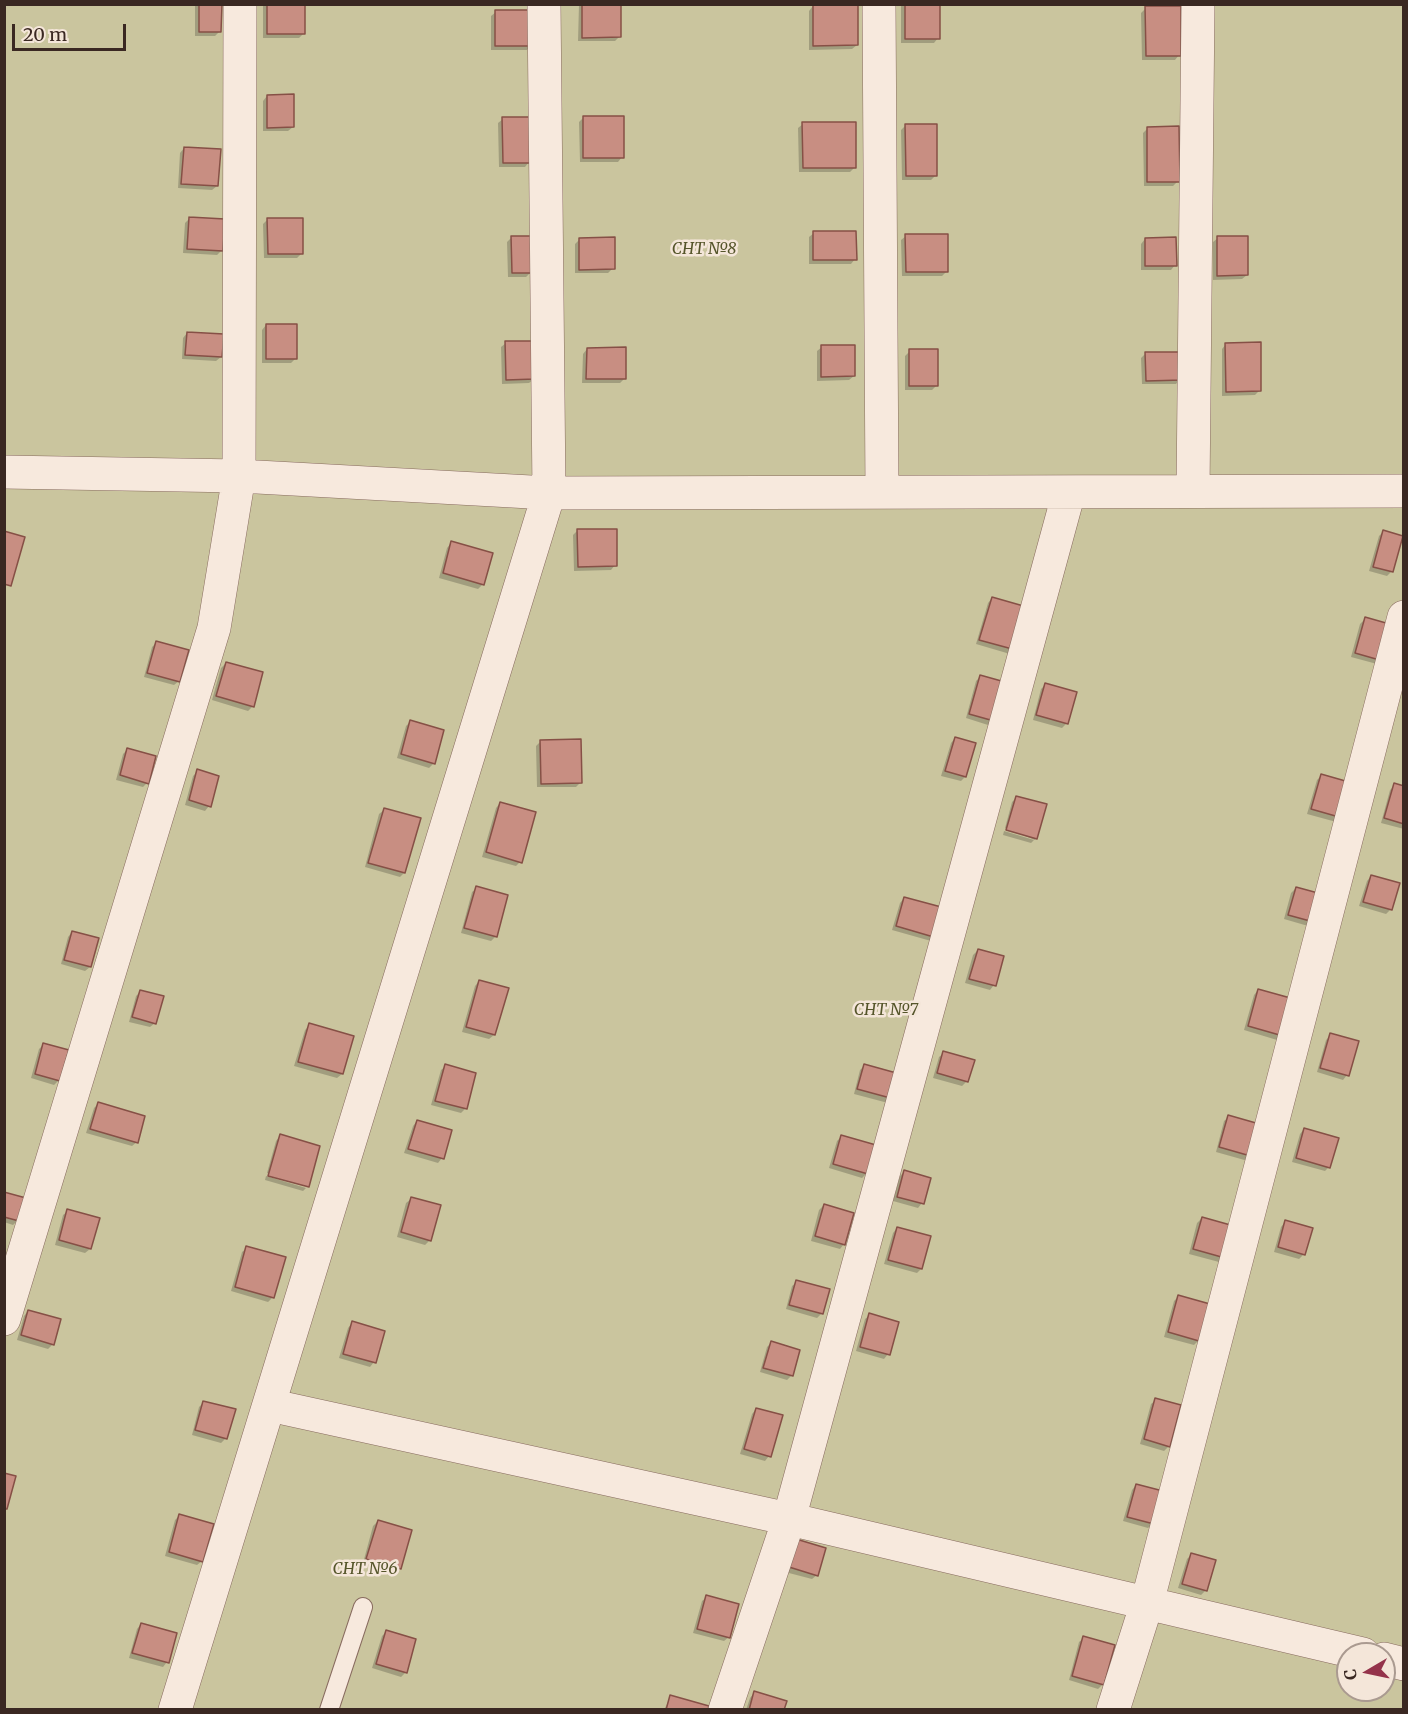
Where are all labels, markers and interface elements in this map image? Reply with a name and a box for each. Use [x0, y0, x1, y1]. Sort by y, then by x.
scale bar [15, 12, 129, 50]
text: 20 m [23, 23, 67, 46]
park label: СНТ №8 [672, 239, 736, 259]
park label: СНТ №7 [854, 1000, 918, 1020]
park label: СНТ №6 [332, 1559, 398, 1579]
north arrow [1336, 1642, 1396, 1702]
text: С [1339, 1668, 1361, 1681]

